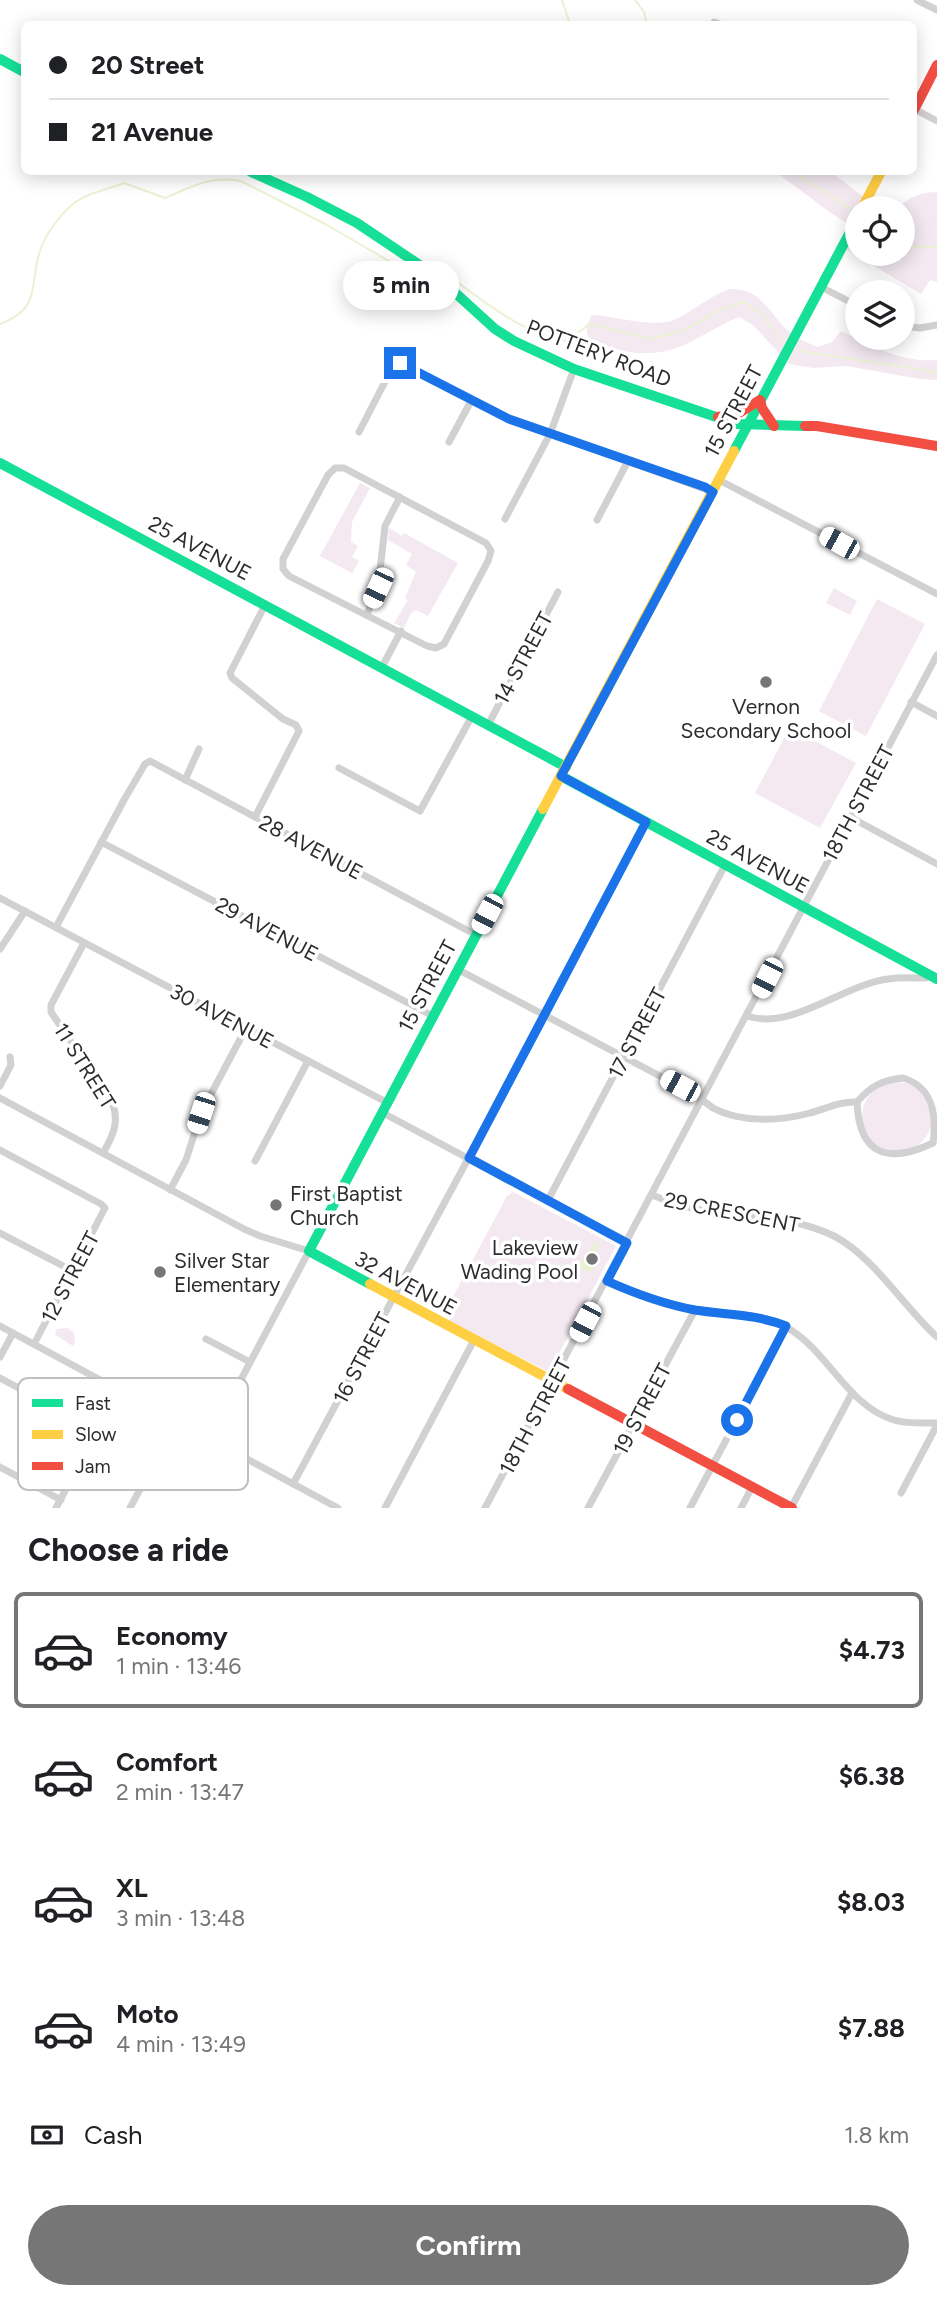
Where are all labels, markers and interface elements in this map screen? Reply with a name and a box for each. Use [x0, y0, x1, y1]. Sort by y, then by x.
text: 20 Street [91, 49, 204, 81]
text: 21 Avenue [91, 116, 213, 148]
map controls [845, 196, 915, 350]
button: locate [845, 196, 915, 266]
callout: 5 min [342, 262, 458, 310]
text: 5 min [372, 271, 430, 299]
button: layers [845, 280, 915, 350]
street label: POTTERY ROAD [523, 314, 675, 392]
route end [384, 347, 416, 379]
street label: 15 STREET [698, 361, 768, 461]
street label: 25 AVENUE [144, 510, 256, 586]
car [816, 524, 863, 562]
car [360, 565, 397, 611]
street label: 14 STREET [488, 607, 558, 708]
marker: Vernon Secondary School [758, 674, 774, 690]
place label: Vernon Secondary School [681, 694, 851, 743]
street label: 18TH STREET [817, 740, 899, 865]
street label: 28 AVENUE [255, 809, 367, 885]
street label: 25 AVENUE [702, 823, 814, 899]
car [468, 891, 507, 937]
street label: 29 AVENUE [211, 892, 323, 966]
street label: 15 STREET [392, 936, 462, 1036]
car [749, 955, 786, 1001]
street label: 30 AVENUE [166, 978, 278, 1054]
street label: 17 STREET [603, 983, 672, 1083]
street label: 11 STREET [49, 1018, 121, 1114]
car [657, 1067, 704, 1105]
car [185, 1090, 218, 1136]
place label: First Baptist Church [290, 1181, 403, 1230]
street label: 29 CRESCENT [662, 1187, 802, 1237]
marker: First Baptist Church [268, 1197, 284, 1213]
street label: 12 STREET [36, 1227, 105, 1327]
place label: Lakeview Wading Pool [461, 1235, 579, 1284]
street label: 32 AVENUE [351, 1246, 461, 1320]
place label: Silver Star Elementary [174, 1248, 280, 1297]
marker: Lakeview Wading Pool [584, 1251, 600, 1267]
marker: Silver Star Elementary [152, 1264, 168, 1280]
car [566, 1299, 605, 1345]
street label: 16 STREET [328, 1308, 397, 1408]
street label: 18TH STREET [494, 1353, 576, 1478]
street label: 19 STREET [608, 1359, 677, 1459]
legend [18, 1378, 248, 1490]
text: Fast [75, 1392, 111, 1415]
route start [721, 1404, 753, 1436]
text: Slow [75, 1423, 117, 1446]
text: Jam [75, 1455, 111, 1478]
text: Choose a ride [28, 1531, 229, 1569]
icon: car [32, 1619, 95, 1682]
text: Economy [116, 1620, 228, 1652]
text: $4.73 [839, 1634, 905, 1666]
text: 1 min · 13:46 [116, 1652, 241, 1680]
icon: car [32, 1745, 95, 1808]
text: Comfort [116, 1746, 218, 1778]
text: $6.38 [839, 1760, 905, 1792]
text: 2 min · 13:47 [116, 1778, 244, 1806]
icon: car [32, 1871, 95, 1934]
text: XL [116, 1872, 148, 1904]
text: $8.03 [837, 1886, 905, 1918]
text: 3 min · 13:48 [116, 1904, 245, 1932]
icon: car [32, 1997, 95, 2060]
text: Moto [116, 1998, 179, 2030]
text: $7.88 [838, 2012, 905, 2044]
text: 4 min · 13:49 [116, 2030, 246, 2058]
icon: cash [28, 2116, 66, 2154]
text: Cash [84, 2119, 143, 2151]
text: 1.8 km [844, 2121, 909, 2149]
button: Confirm [28, 2205, 909, 2285]

